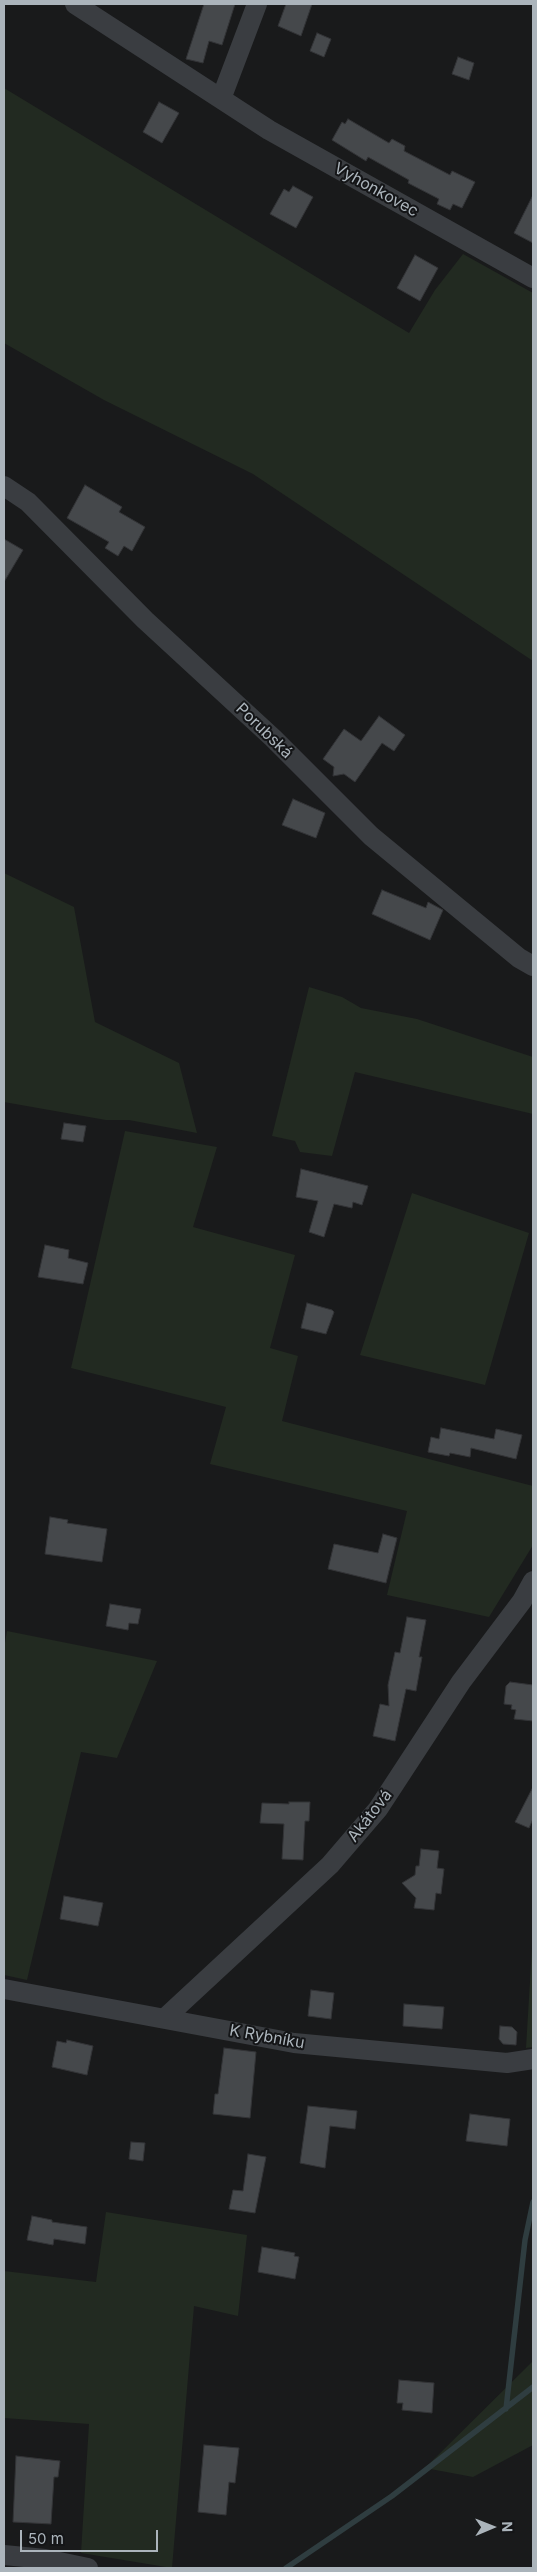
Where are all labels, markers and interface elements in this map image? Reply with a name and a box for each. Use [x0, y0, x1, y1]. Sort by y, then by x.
street label: Vyhonkovec [330, 159, 422, 221]
street label: Porubská [232, 699, 296, 763]
street label: Akátová [344, 1786, 396, 1846]
street label: K Rybníku [228, 2021, 306, 2053]
north arrow [467, 2502, 517, 2552]
scale bar [22, 2520, 160, 2552]
text: N [499, 2521, 516, 2532]
text: 50 m [28, 2529, 64, 2548]

